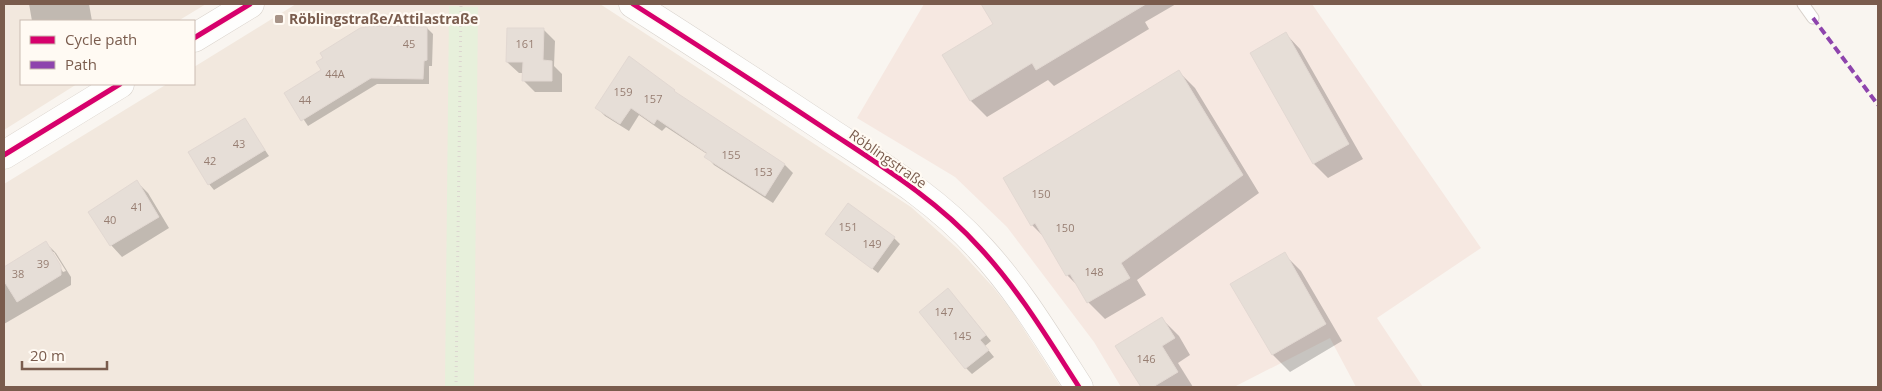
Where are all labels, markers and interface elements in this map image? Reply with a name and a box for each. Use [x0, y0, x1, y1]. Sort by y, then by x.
place label: Röblingstraße/Attilastraße [289, 9, 478, 28]
marker: Röblingstraße/Attilastraße [273, 13, 285, 25]
legend [20, 20, 195, 85]
text: Cycle path [65, 29, 137, 49]
house number: 45 [403, 36, 415, 51]
house number: 161 [516, 36, 534, 51]
text: Path [65, 54, 97, 74]
house number: 44A [325, 66, 345, 81]
house number: 159 [614, 84, 632, 99]
house number: 157 [644, 91, 662, 106]
house number: 44 [299, 92, 312, 107]
street label: Röblingstraße [846, 125, 931, 192]
house number: 43 [233, 136, 245, 151]
house number: 155 [722, 147, 740, 162]
house number: 42 [204, 153, 216, 168]
house number: 153 [754, 164, 772, 179]
house number: 150 [1032, 186, 1050, 201]
house number: 41 [131, 199, 143, 214]
house number: 40 [104, 212, 116, 227]
house number: 151 [839, 219, 857, 234]
house number: 150 [1056, 220, 1074, 235]
house number: 149 [863, 236, 881, 251]
house number: 39 [37, 256, 49, 271]
house number: 148 [1085, 264, 1103, 279]
house number: 38 [12, 266, 24, 281]
house number: 147 [935, 304, 953, 319]
house number: 145 [953, 328, 971, 343]
scale bar [22, 338, 108, 370]
text: 20 m [30, 345, 65, 365]
house number: 146 [1137, 351, 1155, 366]

